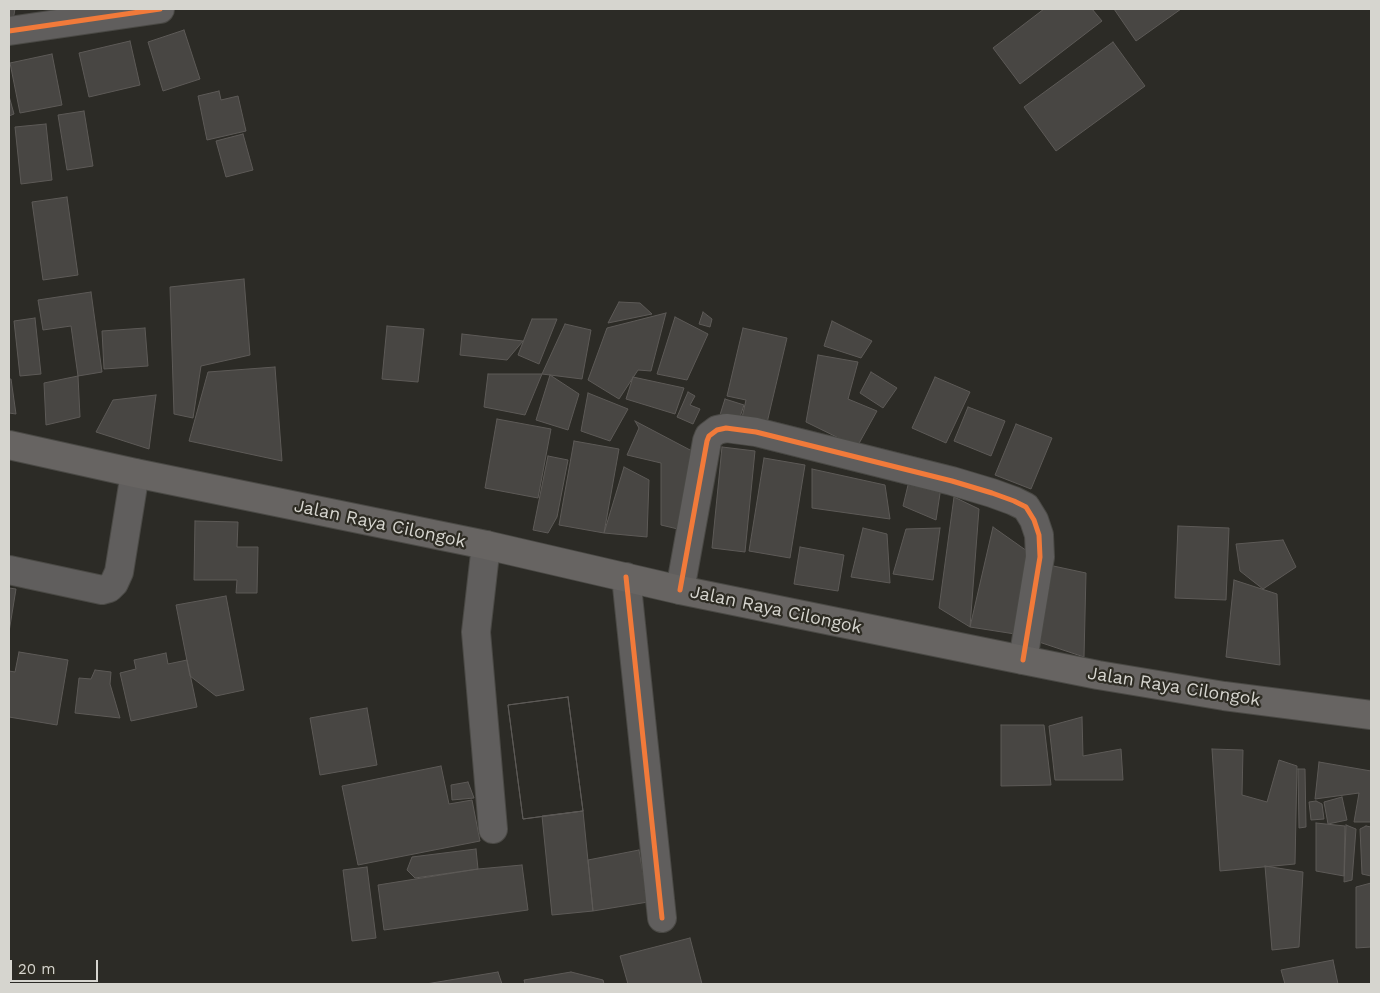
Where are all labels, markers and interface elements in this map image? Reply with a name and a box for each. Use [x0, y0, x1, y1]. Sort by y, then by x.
street label: Jalan Raya Cilongok [292, 495, 468, 553]
street label: Jalan Raya Cilongok [688, 581, 864, 639]
street label: Jalan Raya Cilongok [1086, 663, 1262, 711]
scale bar [12, 950, 100, 982]
text: 20 m [18, 960, 56, 978]

